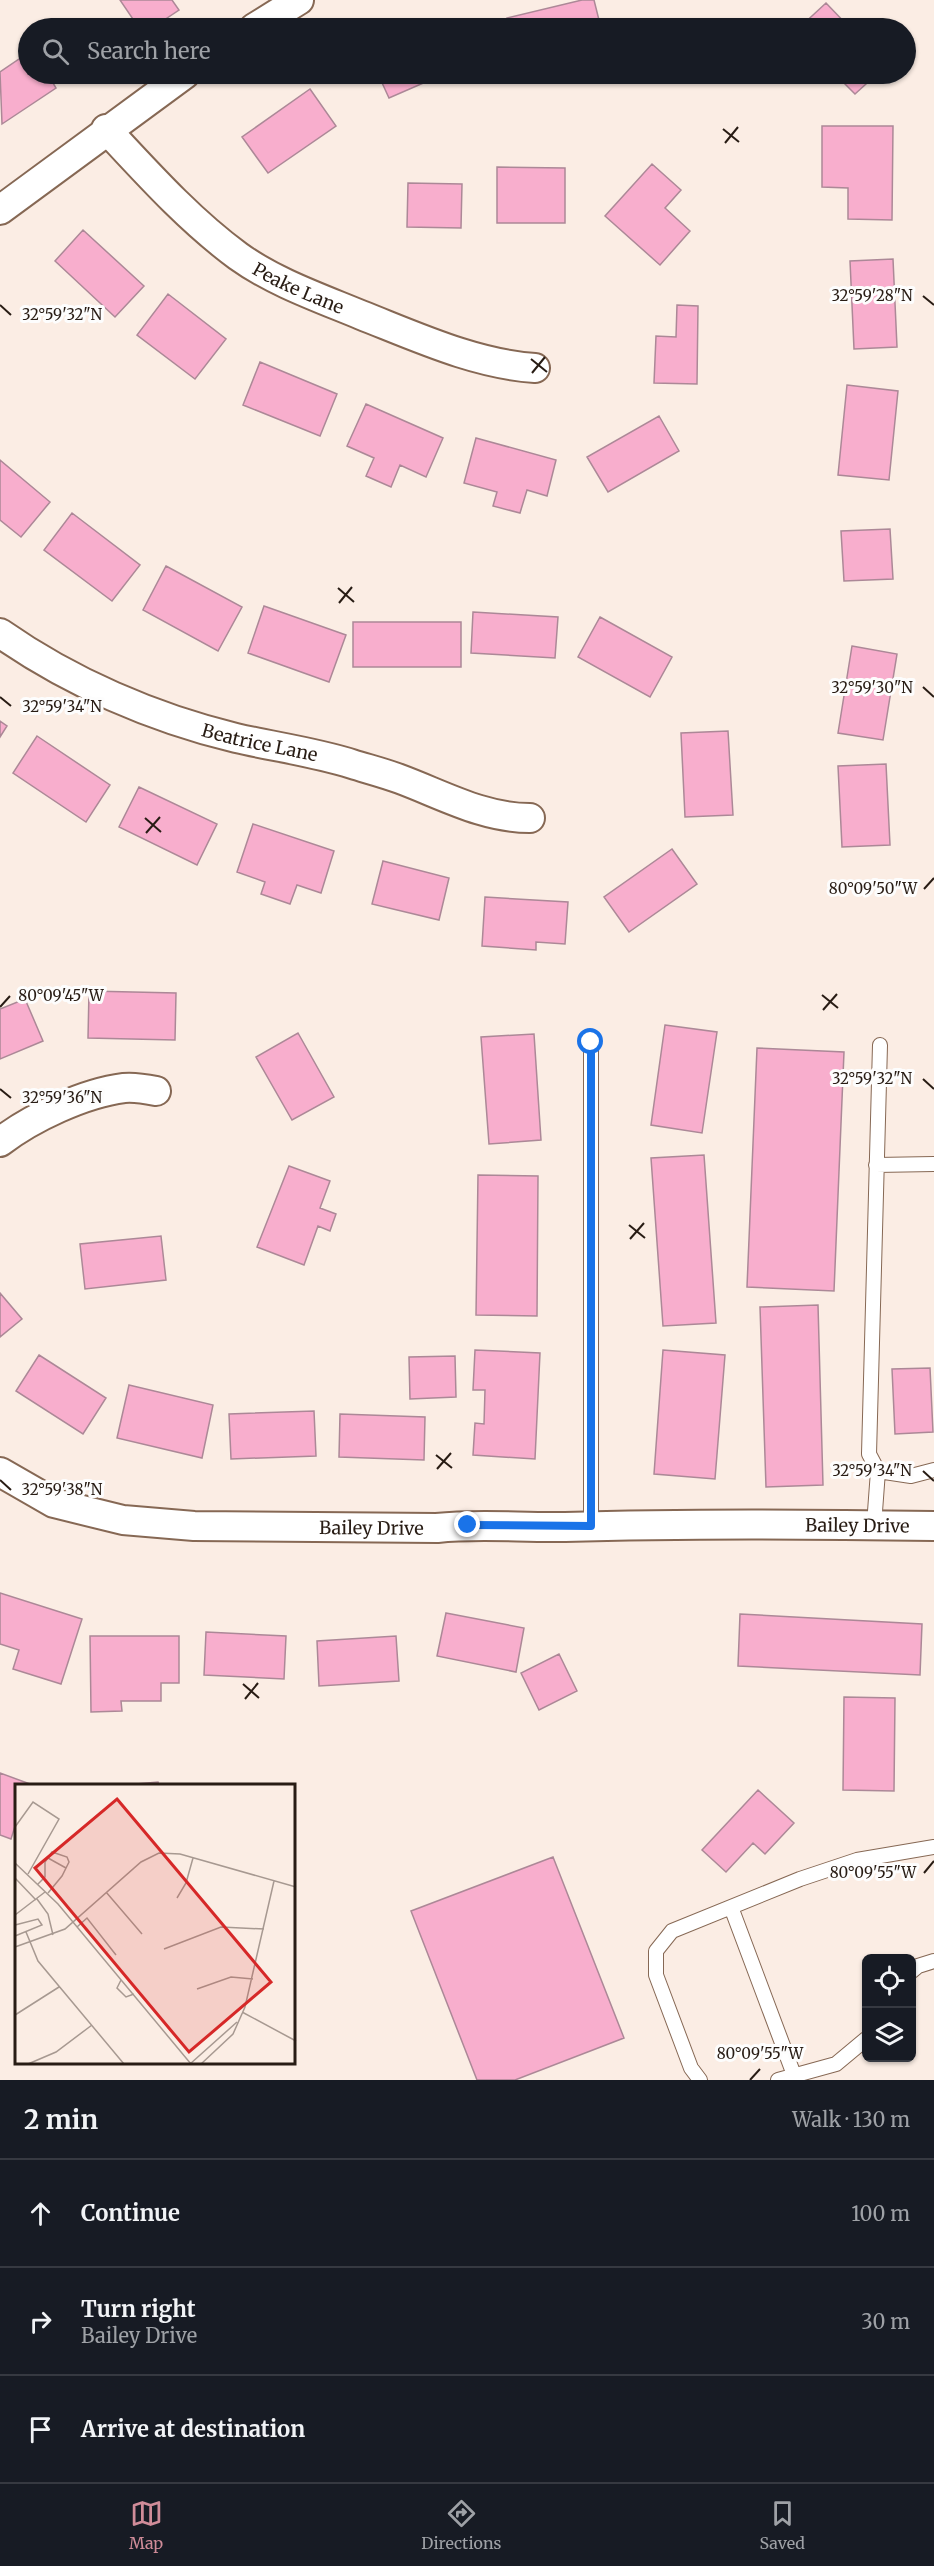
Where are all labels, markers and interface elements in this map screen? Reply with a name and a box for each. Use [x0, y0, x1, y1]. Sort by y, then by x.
search box [18, 18, 916, 84]
icon: search [39, 35, 72, 68]
text: Search here [87, 37, 210, 65]
street label: Peake Lane [249, 257, 347, 318]
text: 32°59'28"N [831, 286, 913, 305]
text: 32°59'32"N [22, 305, 102, 324]
text: 32°59'30"N [831, 678, 913, 697]
text: 32°59'34"N [22, 697, 102, 716]
street label: Beatrice Lane [199, 718, 320, 766]
text: 80°09'50"W [829, 879, 918, 898]
text: 80°09'45"W [18, 986, 105, 1005]
route start [577, 1028, 603, 1054]
text: 32°59'32"N [832, 1069, 912, 1088]
text: 32°59'36"N [22, 1088, 102, 1107]
text: 32°59'34"N [832, 1461, 912, 1480]
text: 32°59'38"N [22, 1480, 103, 1499]
route end [454, 1511, 480, 1537]
street label: Bailey Drive [805, 1513, 910, 1537]
street label: Bailey Drive [319, 1516, 424, 1539]
inset map [15, 1784, 296, 2065]
text: 80°09'55"W [830, 1863, 917, 1882]
map controls [862, 1954, 916, 2062]
button: locate [862, 1954, 916, 2008]
button: layers [862, 2008, 916, 2062]
text: 80°09'55"W [717, 2044, 804, 2063]
text: 2 min [24, 2103, 98, 2136]
text: Walk · 130 m [792, 2107, 910, 2132]
icon: ahead [24, 2197, 57, 2230]
text: Continue [81, 2199, 180, 2227]
text: 100 m [851, 2201, 910, 2226]
text: Turn right [81, 2295, 195, 2323]
icon: right [24, 2305, 57, 2338]
text: 30 m [861, 2309, 910, 2334]
text: Bailey Drive [81, 2323, 197, 2348]
icon: arrive [24, 2413, 57, 2446]
text: Arrive at destination [81, 2415, 305, 2443]
tab: Map [129, 2497, 163, 2553]
tab: Directions [421, 2497, 501, 2553]
tab: Saved [760, 2497, 805, 2553]

